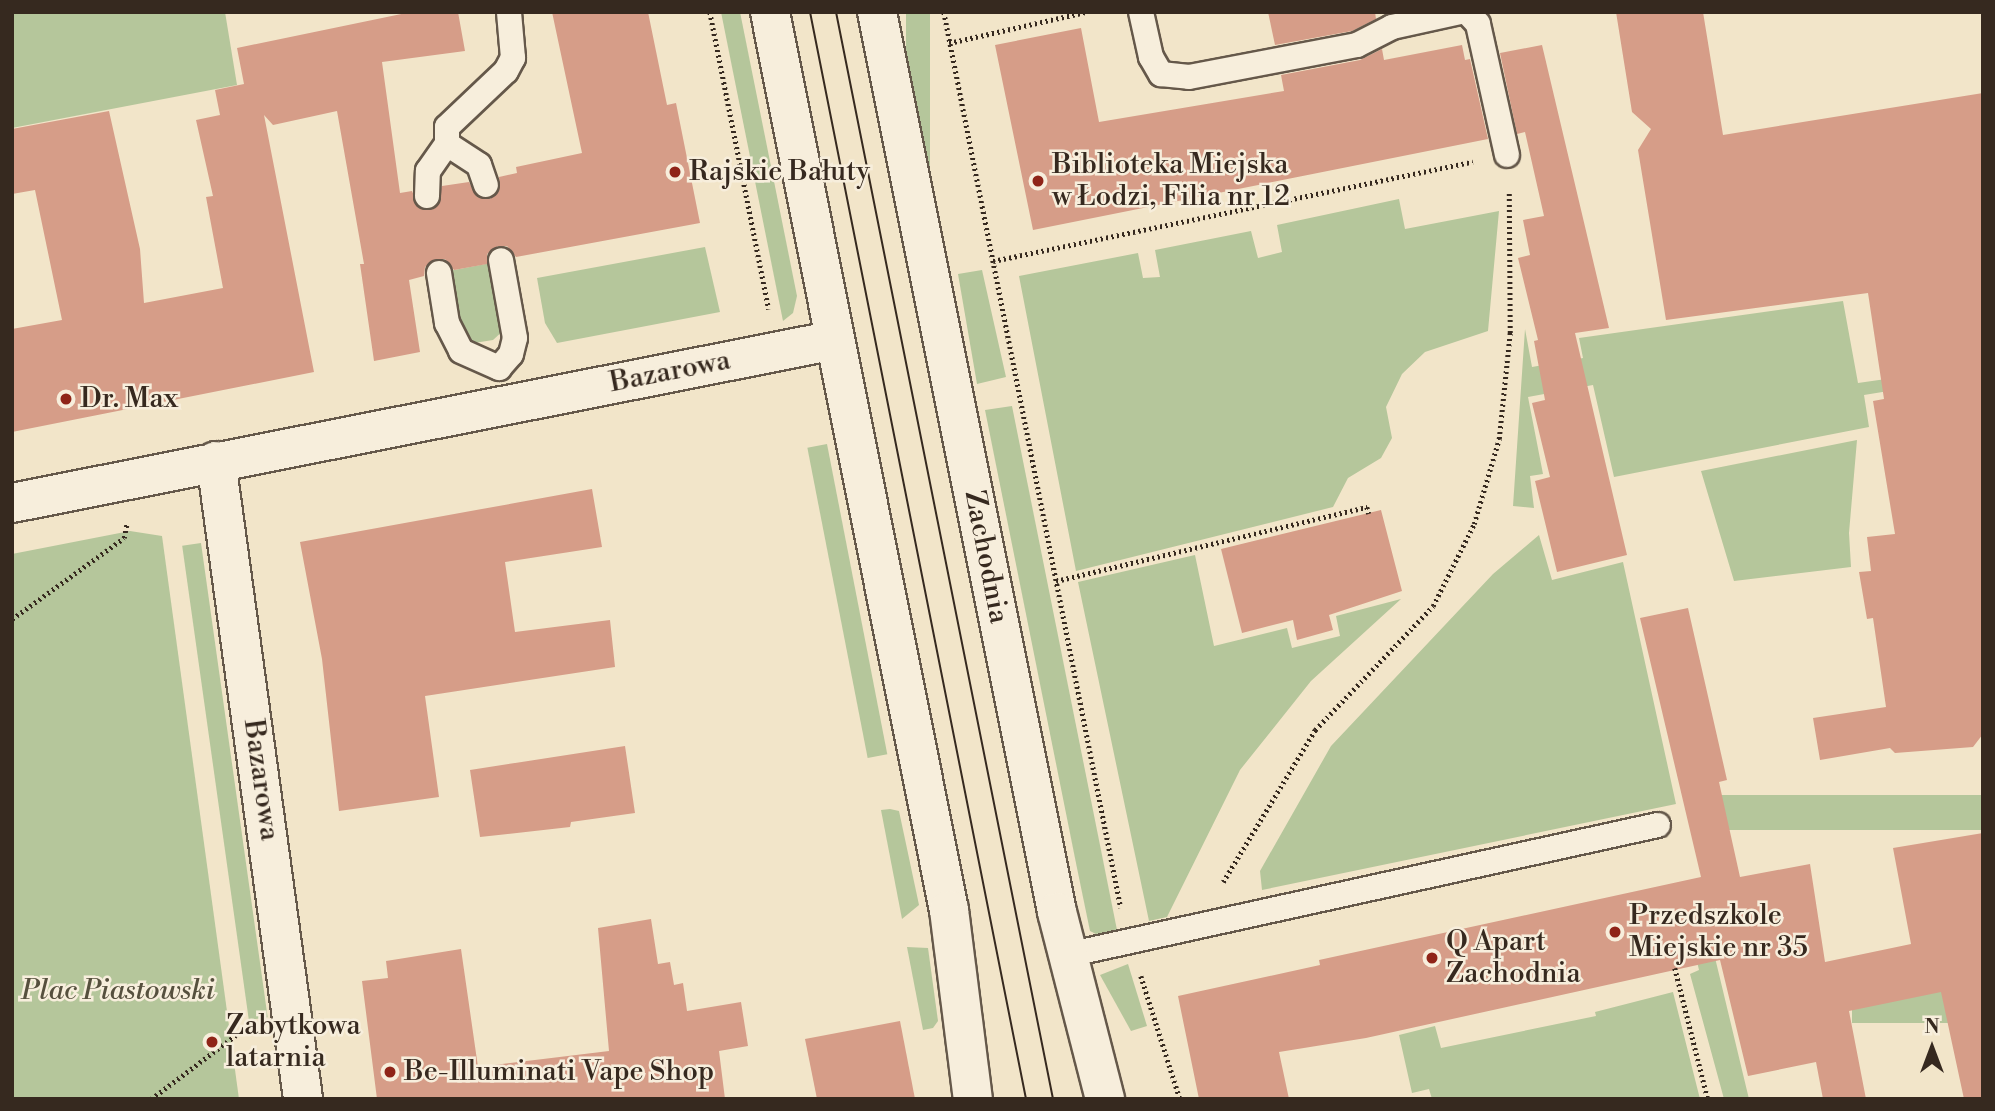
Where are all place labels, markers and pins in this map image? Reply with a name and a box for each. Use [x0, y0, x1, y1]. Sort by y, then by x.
place label: Biblioteka Miejska w Łodzi, Filia nr 12 [1052, 148, 1290, 214]
place label: Rajskie Bałuty [689, 155, 870, 189]
marker: Rajskie Bałuty [667, 164, 683, 180]
marker: Biblioteka Miejska w Łodzi, Filia nr 12 [1030, 173, 1046, 189]
place label: Dr. Max [80, 382, 178, 416]
marker: Dr. Max [58, 391, 74, 407]
place label: Przedszkole Miejskie nr 35 [1629, 899, 1808, 965]
marker: Przedszkole Miejskie nr 35 [1607, 924, 1623, 940]
place label: Q Apart Zachodnia [1446, 925, 1581, 991]
marker: Q Apart Zachodnia [1424, 950, 1440, 966]
place label: Zabytkowa latarnia [226, 1009, 361, 1075]
marker: Zabytkowa latarnia [204, 1034, 220, 1050]
place label: Be-Illuminati Vape Shop [404, 1055, 714, 1089]
marker: Be-Illuminati Vape Shop [382, 1064, 398, 1080]

